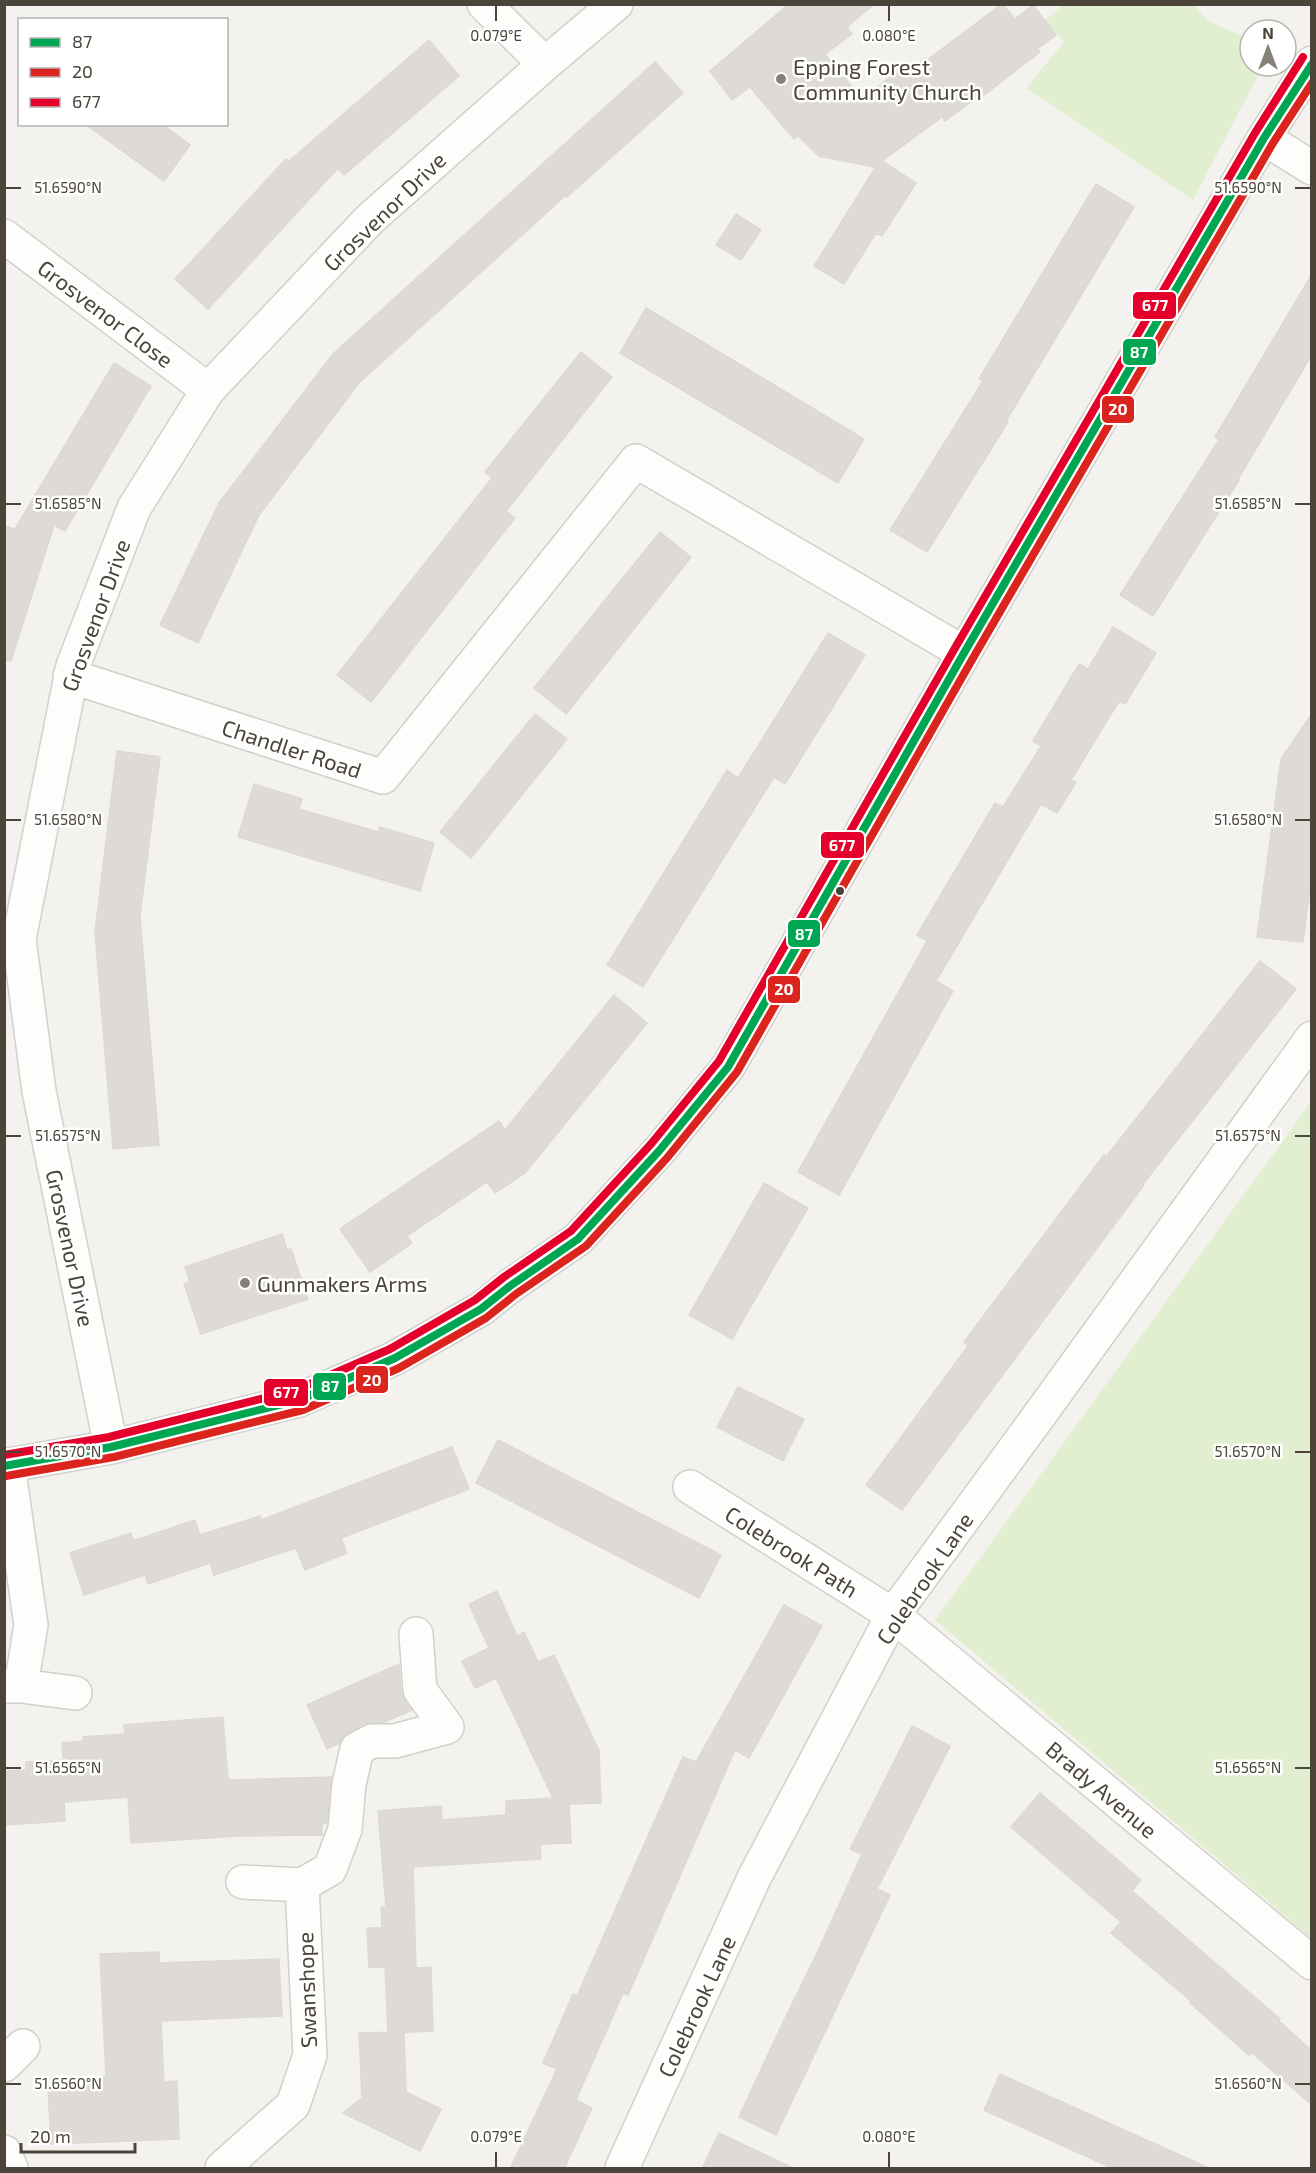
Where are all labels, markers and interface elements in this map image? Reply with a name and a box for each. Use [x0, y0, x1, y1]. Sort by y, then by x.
legend [18, 18, 228, 126]
north arrow [1238, 18, 1298, 78]
text: N [1262, 23, 1274, 42]
text: 0.079°E [470, 26, 522, 44]
text: 0.080°E [862, 26, 916, 44]
text: 87 [72, 30, 92, 52]
place label: Epping Forest Community Church [793, 53, 982, 104]
text: 20 [72, 60, 93, 82]
marker: Epping Forest Community Church [774, 72, 788, 86]
text: 677 [72, 90, 101, 112]
street label: Grosvenor Drive [317, 146, 451, 276]
text: 51.6590°N [34, 178, 102, 196]
text: 51.6590°N [1214, 178, 1282, 196]
street label: Grosvenor Close [33, 254, 179, 372]
line badge: 677 [1132, 291, 1177, 320]
text: 677 [1142, 295, 1169, 314]
line badge: 87 [1122, 338, 1157, 366]
text: 87 [1130, 342, 1149, 361]
line badge: 20 [1101, 395, 1135, 424]
text: 20 [1108, 399, 1128, 418]
text: 51.6585°N [34, 494, 102, 512]
text: 51.6585°N [1214, 494, 1282, 512]
street label: Grosvenor Drive [55, 535, 135, 695]
street label: Chandler Road [219, 713, 365, 783]
text: 51.6580°N [34, 810, 102, 828]
text: 51.6580°N [1214, 810, 1282, 828]
line badge: 677 [820, 831, 865, 859]
text: 677 [829, 835, 856, 854]
unlabelled marker [834, 885, 846, 897]
line badge: 87 [787, 919, 821, 948]
text: 87 [795, 924, 814, 943]
line badge: 20 [767, 975, 801, 1004]
text: 20 [774, 979, 794, 998]
text: 51.6575°N [35, 1126, 101, 1144]
text: 51.6575°N [1215, 1126, 1281, 1144]
street label: Grosvenor Drive [42, 1167, 100, 1329]
place label: Gunmakers Arms [257, 1270, 428, 1296]
marker: Gunmakers Arms [238, 1276, 252, 1290]
line badge: 20 [355, 1365, 389, 1394]
text: 20 [362, 1370, 382, 1389]
line badge: 87 [312, 1372, 347, 1401]
text: 87 [321, 1376, 340, 1395]
line badge: 677 [263, 1378, 309, 1407]
text: 677 [273, 1382, 300, 1401]
text: 51.6570°N [35, 1442, 101, 1460]
text: 51.6570°N [1215, 1442, 1281, 1460]
street label: Colebrook Path [721, 1500, 863, 1602]
street label: Colebrook Lane [870, 1507, 978, 1649]
street label: Brady Avenue [1041, 1735, 1163, 1843]
text: 51.6565°N [35, 1758, 101, 1776]
text: 51.6565°N [1215, 1758, 1281, 1776]
street label: Swanshope [291, 1931, 321, 2049]
street label: Colebrook Lane [652, 1931, 740, 2081]
text: 51.6560°N [34, 2074, 102, 2092]
text: 51.6560°N [1214, 2074, 1282, 2092]
scale bar [21, 2116, 135, 2154]
text: 20 m [30, 2125, 71, 2147]
text: 0.079°E [470, 2127, 522, 2145]
text: 0.080°E [862, 2127, 916, 2145]

